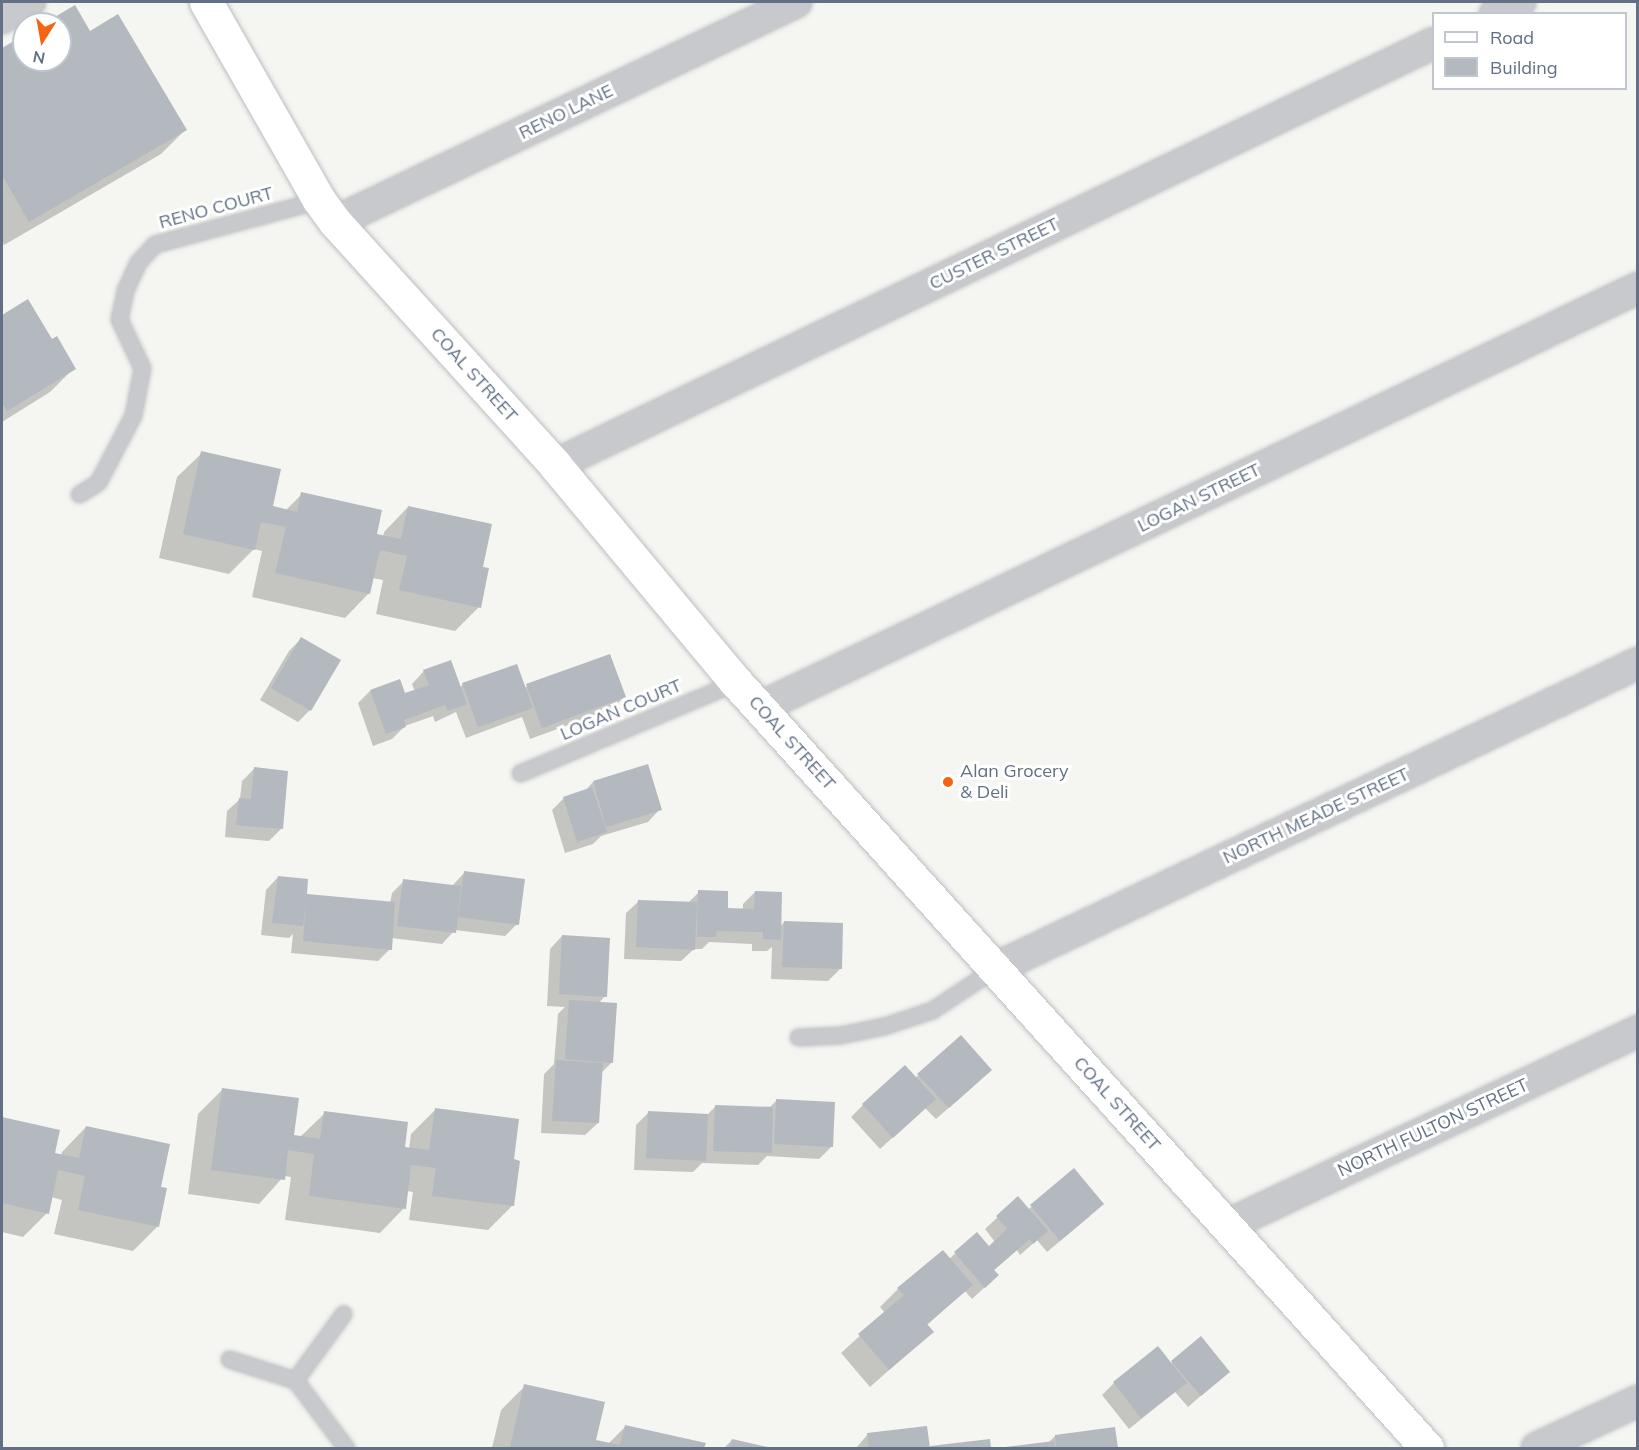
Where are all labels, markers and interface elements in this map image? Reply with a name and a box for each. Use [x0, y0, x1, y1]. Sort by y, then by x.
north arrow [12, 12, 72, 72]
legend [1432, 12, 1627, 90]
text: Road [1490, 26, 1534, 49]
text: N [31, 47, 47, 69]
text: Building [1490, 56, 1558, 79]
street label: RENO LANE [516, 80, 616, 144]
street label: RENO COURT [157, 182, 275, 234]
street label: CUSTER STREET [926, 213, 1062, 295]
street label: COAL STREET [426, 323, 522, 427]
street label: LOGAN STREET [1134, 459, 1264, 537]
street label: LOGAN COURT [557, 675, 685, 745]
street label: COAL STREET [744, 691, 840, 795]
place label: Alan Grocery & Deli [960, 761, 1069, 804]
street label: NORTH MEADE STREET [1220, 763, 1412, 869]
marker: Alan Grocery & Deli [941, 775, 955, 789]
street label: COAL STREET [1069, 1052, 1165, 1156]
street label: NORTH FULTON STREET [1334, 1074, 1532, 1182]

